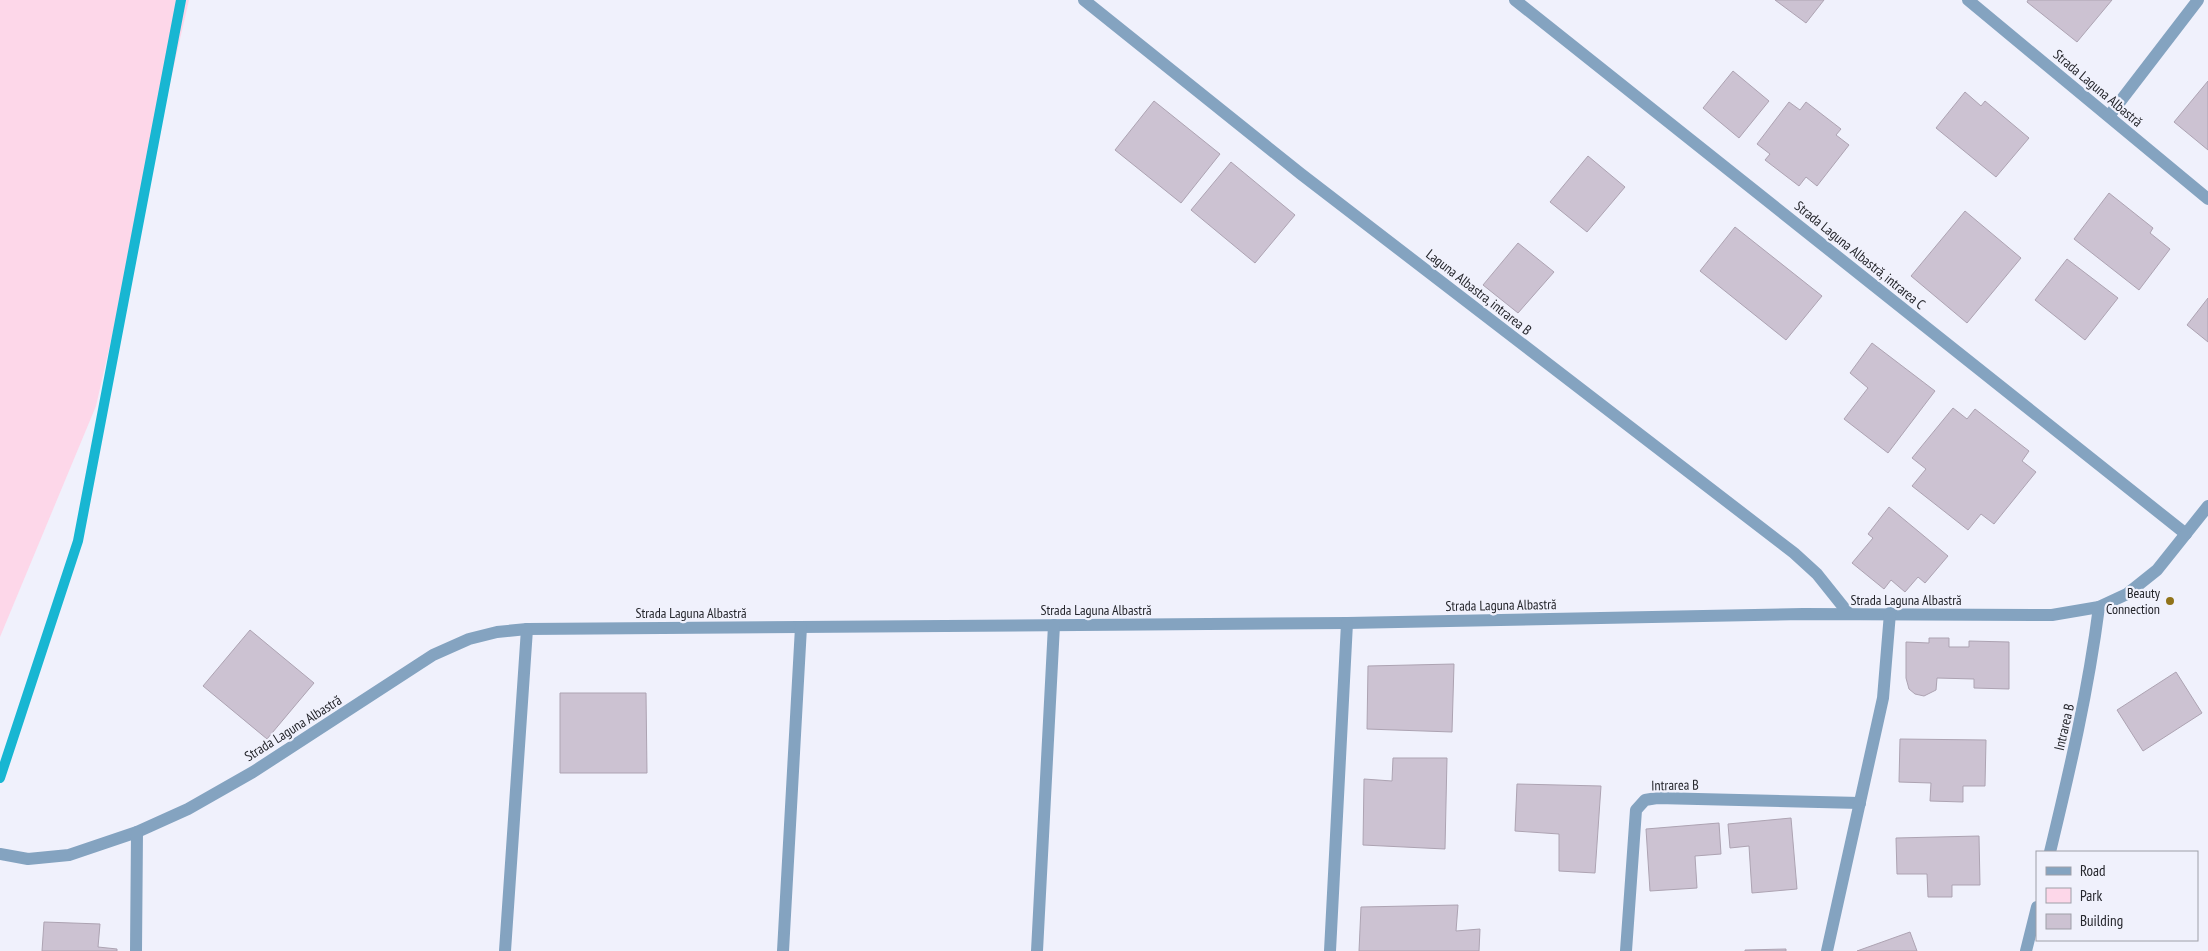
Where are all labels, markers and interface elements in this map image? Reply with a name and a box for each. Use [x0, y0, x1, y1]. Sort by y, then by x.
street label: Strada Laguna Albastră [2050, 45, 2146, 131]
street label: Strada Laguna Albastră, intrarea C [1791, 197, 1929, 314]
street label: Laguna Albastra, intrarea B [1423, 245, 1535, 339]
place label: Beauty Connection [2106, 584, 2161, 618]
street label: Strada Laguna Albastră [1850, 591, 1962, 609]
street label: Strada Laguna Albastră [1445, 595, 1557, 615]
marker: Beauty Connection [2164, 595, 2176, 607]
street label: Strada Laguna Albastră [1040, 601, 1152, 619]
street label: Strada Laguna Albastră [635, 604, 747, 622]
street label: Strada Laguna Albastră [241, 691, 345, 765]
street label: Intrarea B [2050, 702, 2078, 752]
street label: Intrarea B [1651, 776, 1699, 794]
legend [2036, 851, 2198, 941]
text: Road [2080, 861, 2106, 880]
text: Park [2080, 886, 2102, 905]
text: Building [2080, 911, 2123, 930]

